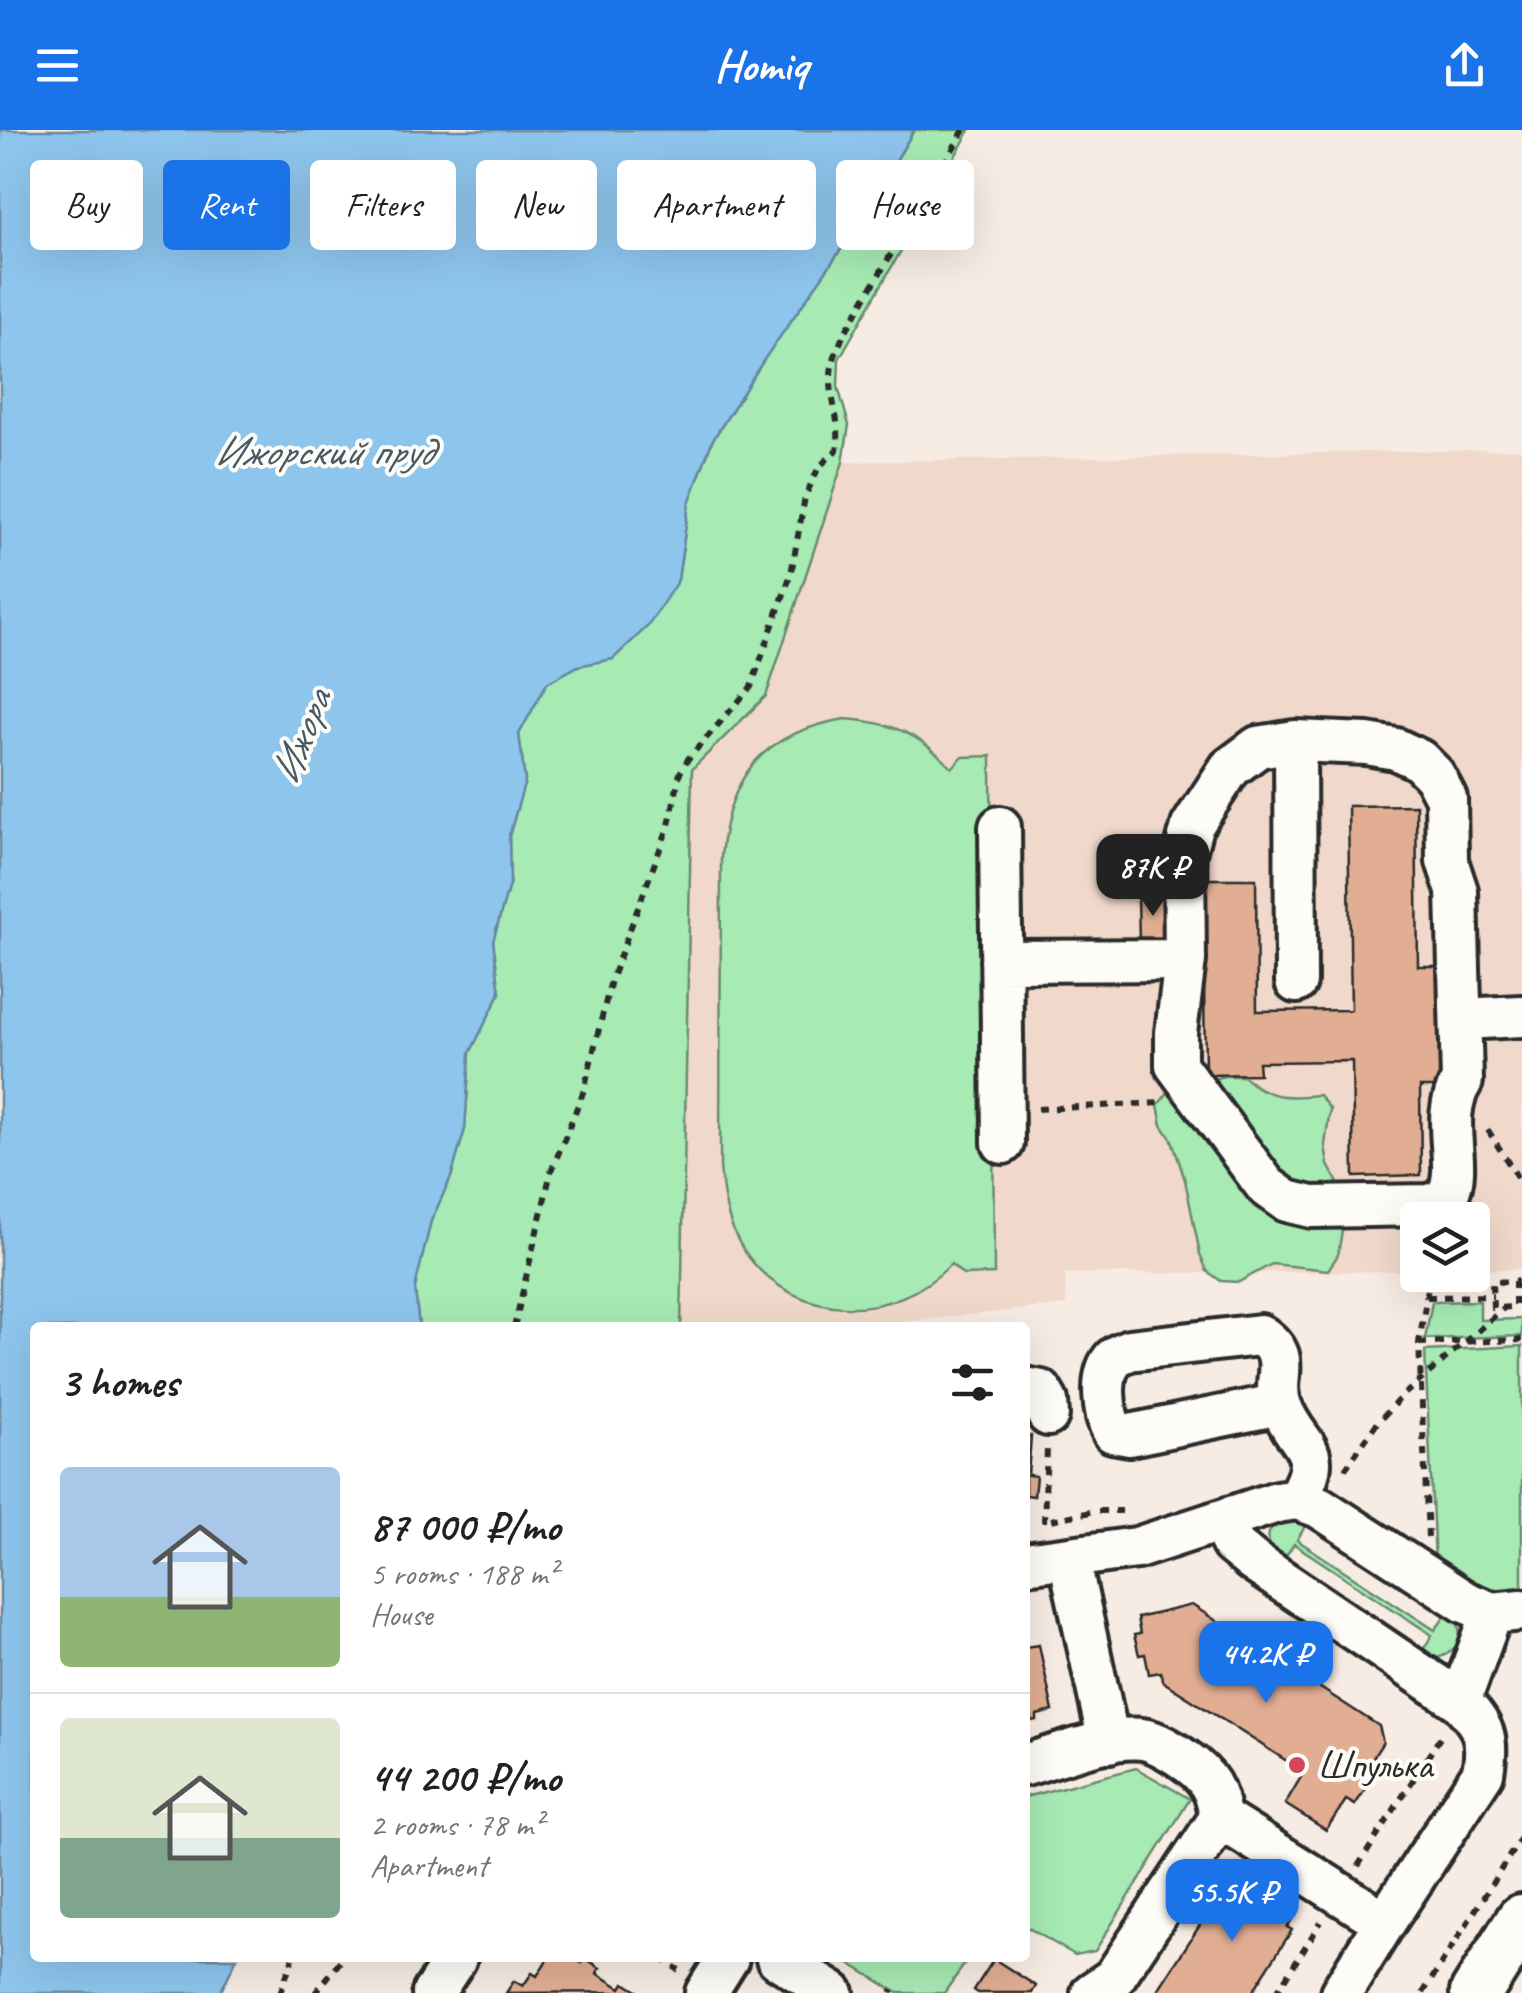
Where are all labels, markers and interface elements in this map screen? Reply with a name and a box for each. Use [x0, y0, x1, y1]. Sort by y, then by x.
text: Homiq [714, 37, 808, 94]
icon: menu [30, 38, 85, 93]
icon: share [1437, 38, 1492, 93]
chip: Buy [30, 160, 143, 250]
chip: Rent [163, 160, 290, 250]
chip: Filters [310, 160, 456, 250]
chip: New [476, 160, 597, 250]
chip: Apartment [617, 160, 816, 250]
chip: House [836, 160, 974, 250]
water label: Ижорский пруд [214, 425, 441, 478]
water label: Ижора [258, 678, 345, 792]
pin: 87K ₽ [1083, 834, 1223, 919]
text: 87K ₽ [1118, 846, 1188, 887]
map controls [1400, 1202, 1490, 1292]
button: layers [1400, 1202, 1490, 1292]
icon: filters [945, 1355, 1000, 1410]
text: 3 homes [60, 1356, 179, 1409]
text: 87 000 ₽/mo [370, 1500, 560, 1553]
icon: home [140, 1507, 260, 1627]
text: 5 rooms · 188 m² [370, 1553, 557, 1594]
text: House [370, 1594, 432, 1635]
pin: 44.2K ₽ [1174, 1621, 1358, 1706]
text: 44.2K ₽ [1221, 1633, 1311, 1674]
place label: Шпулька [1317, 1740, 1435, 1790]
text: 44 200 ₽/mo [370, 1751, 560, 1804]
marker: Шпулька [1286, 1754, 1308, 1776]
icon: home [140, 1758, 260, 1878]
text: 2 rooms · 78 m² [370, 1804, 543, 1845]
text: Apartment [370, 1845, 488, 1886]
pin: 55.5K ₽ [1140, 1859, 1324, 1944]
text: 55.5K ₽ [1188, 1871, 1276, 1912]

